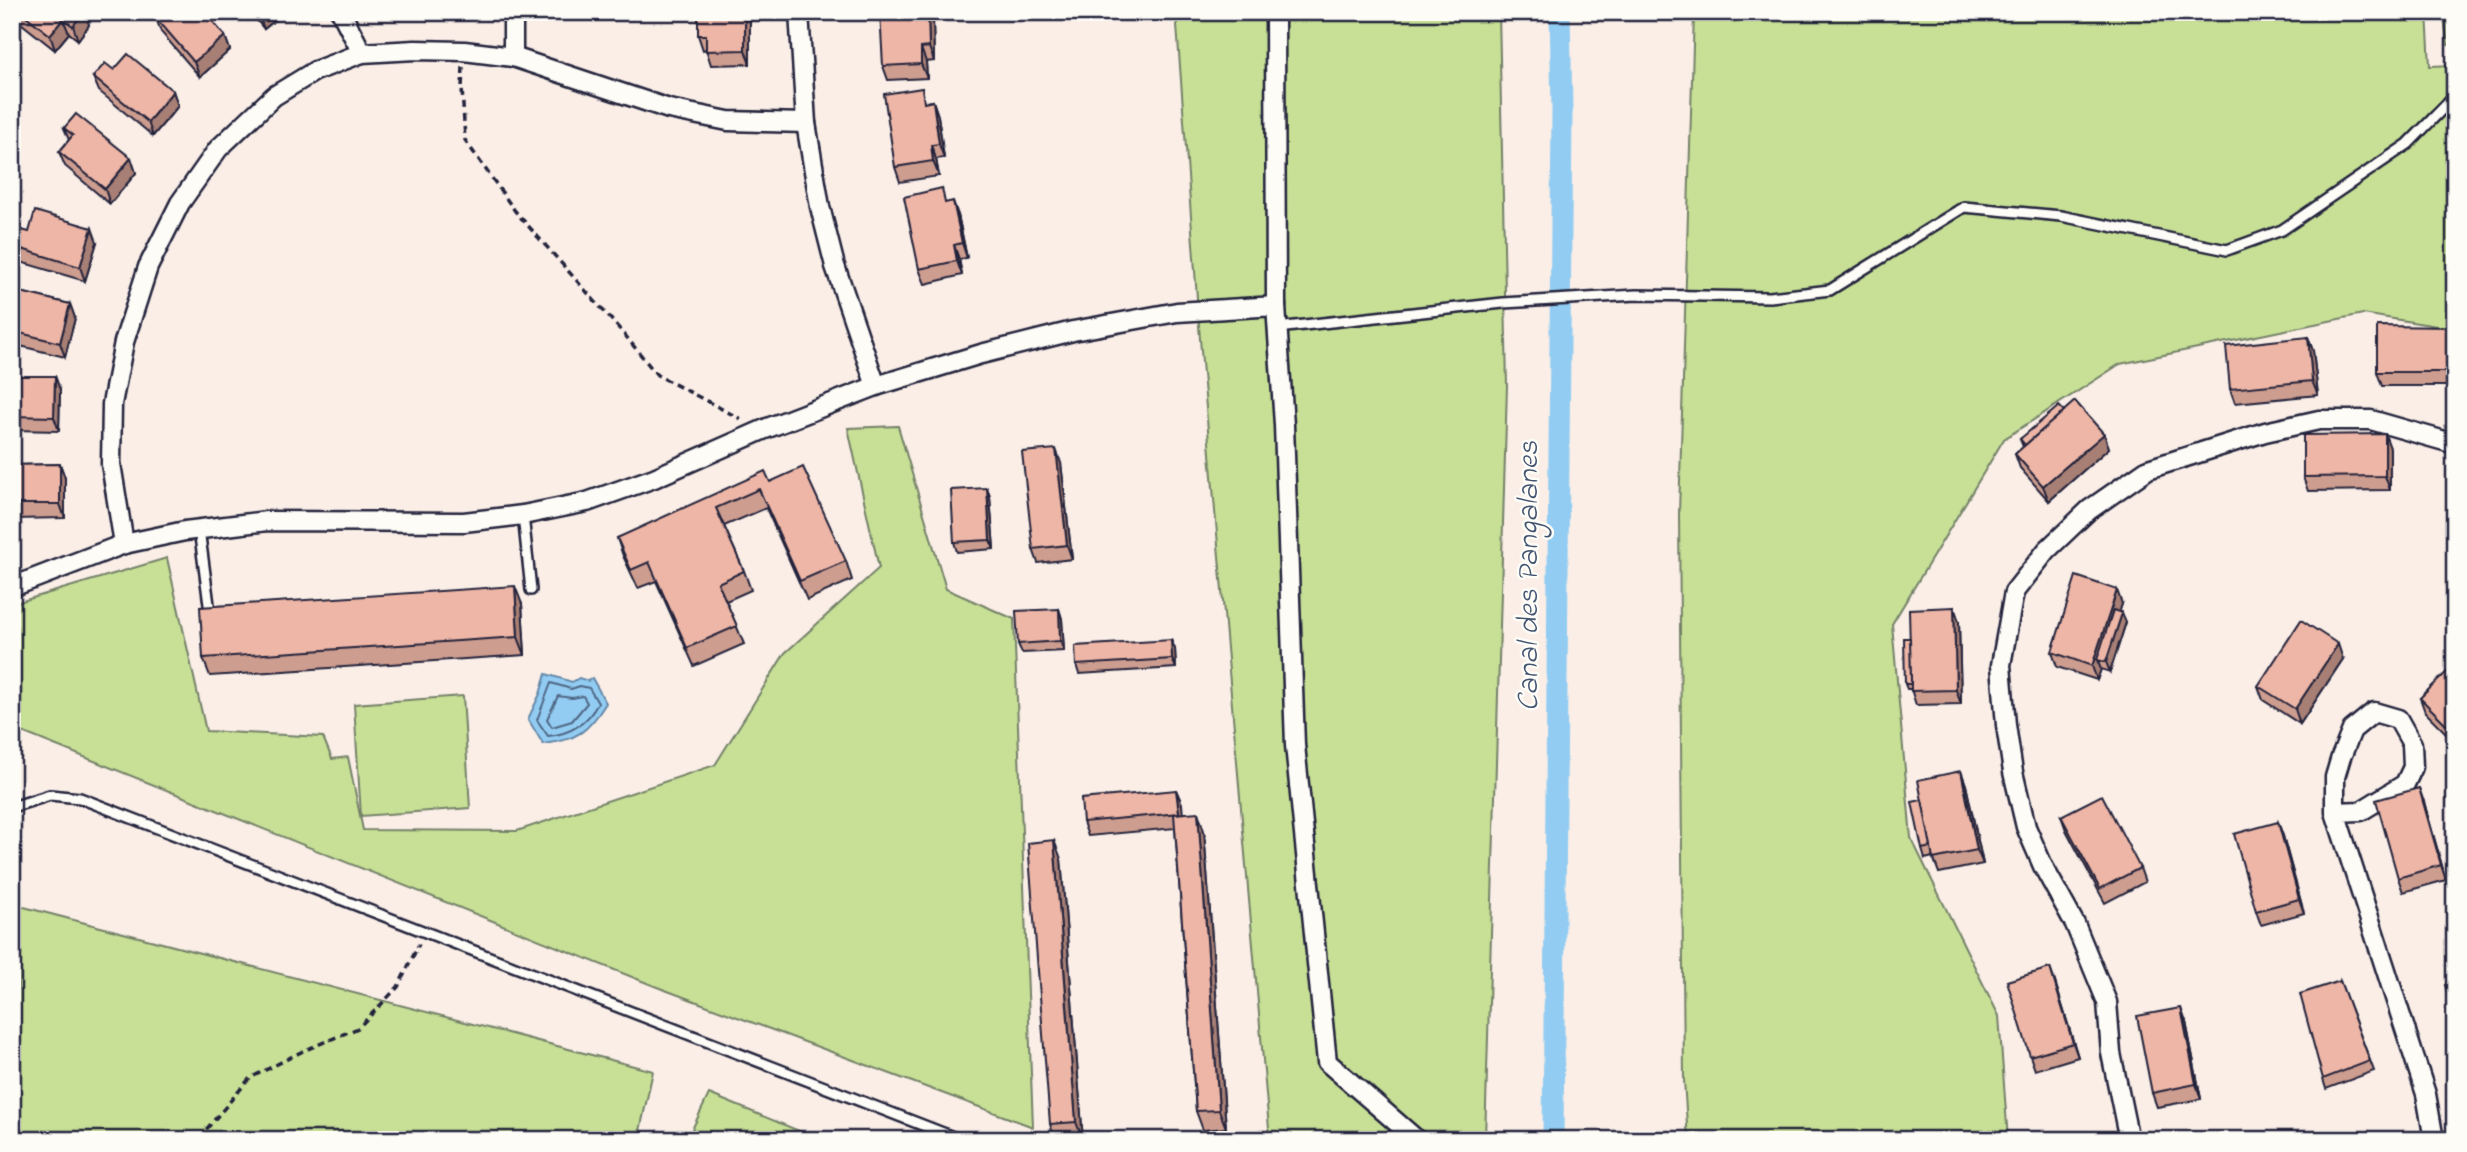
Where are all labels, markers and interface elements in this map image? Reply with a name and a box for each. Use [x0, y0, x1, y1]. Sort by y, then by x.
water label: Canal des Pangalanes [1508, 440, 1552, 711]

